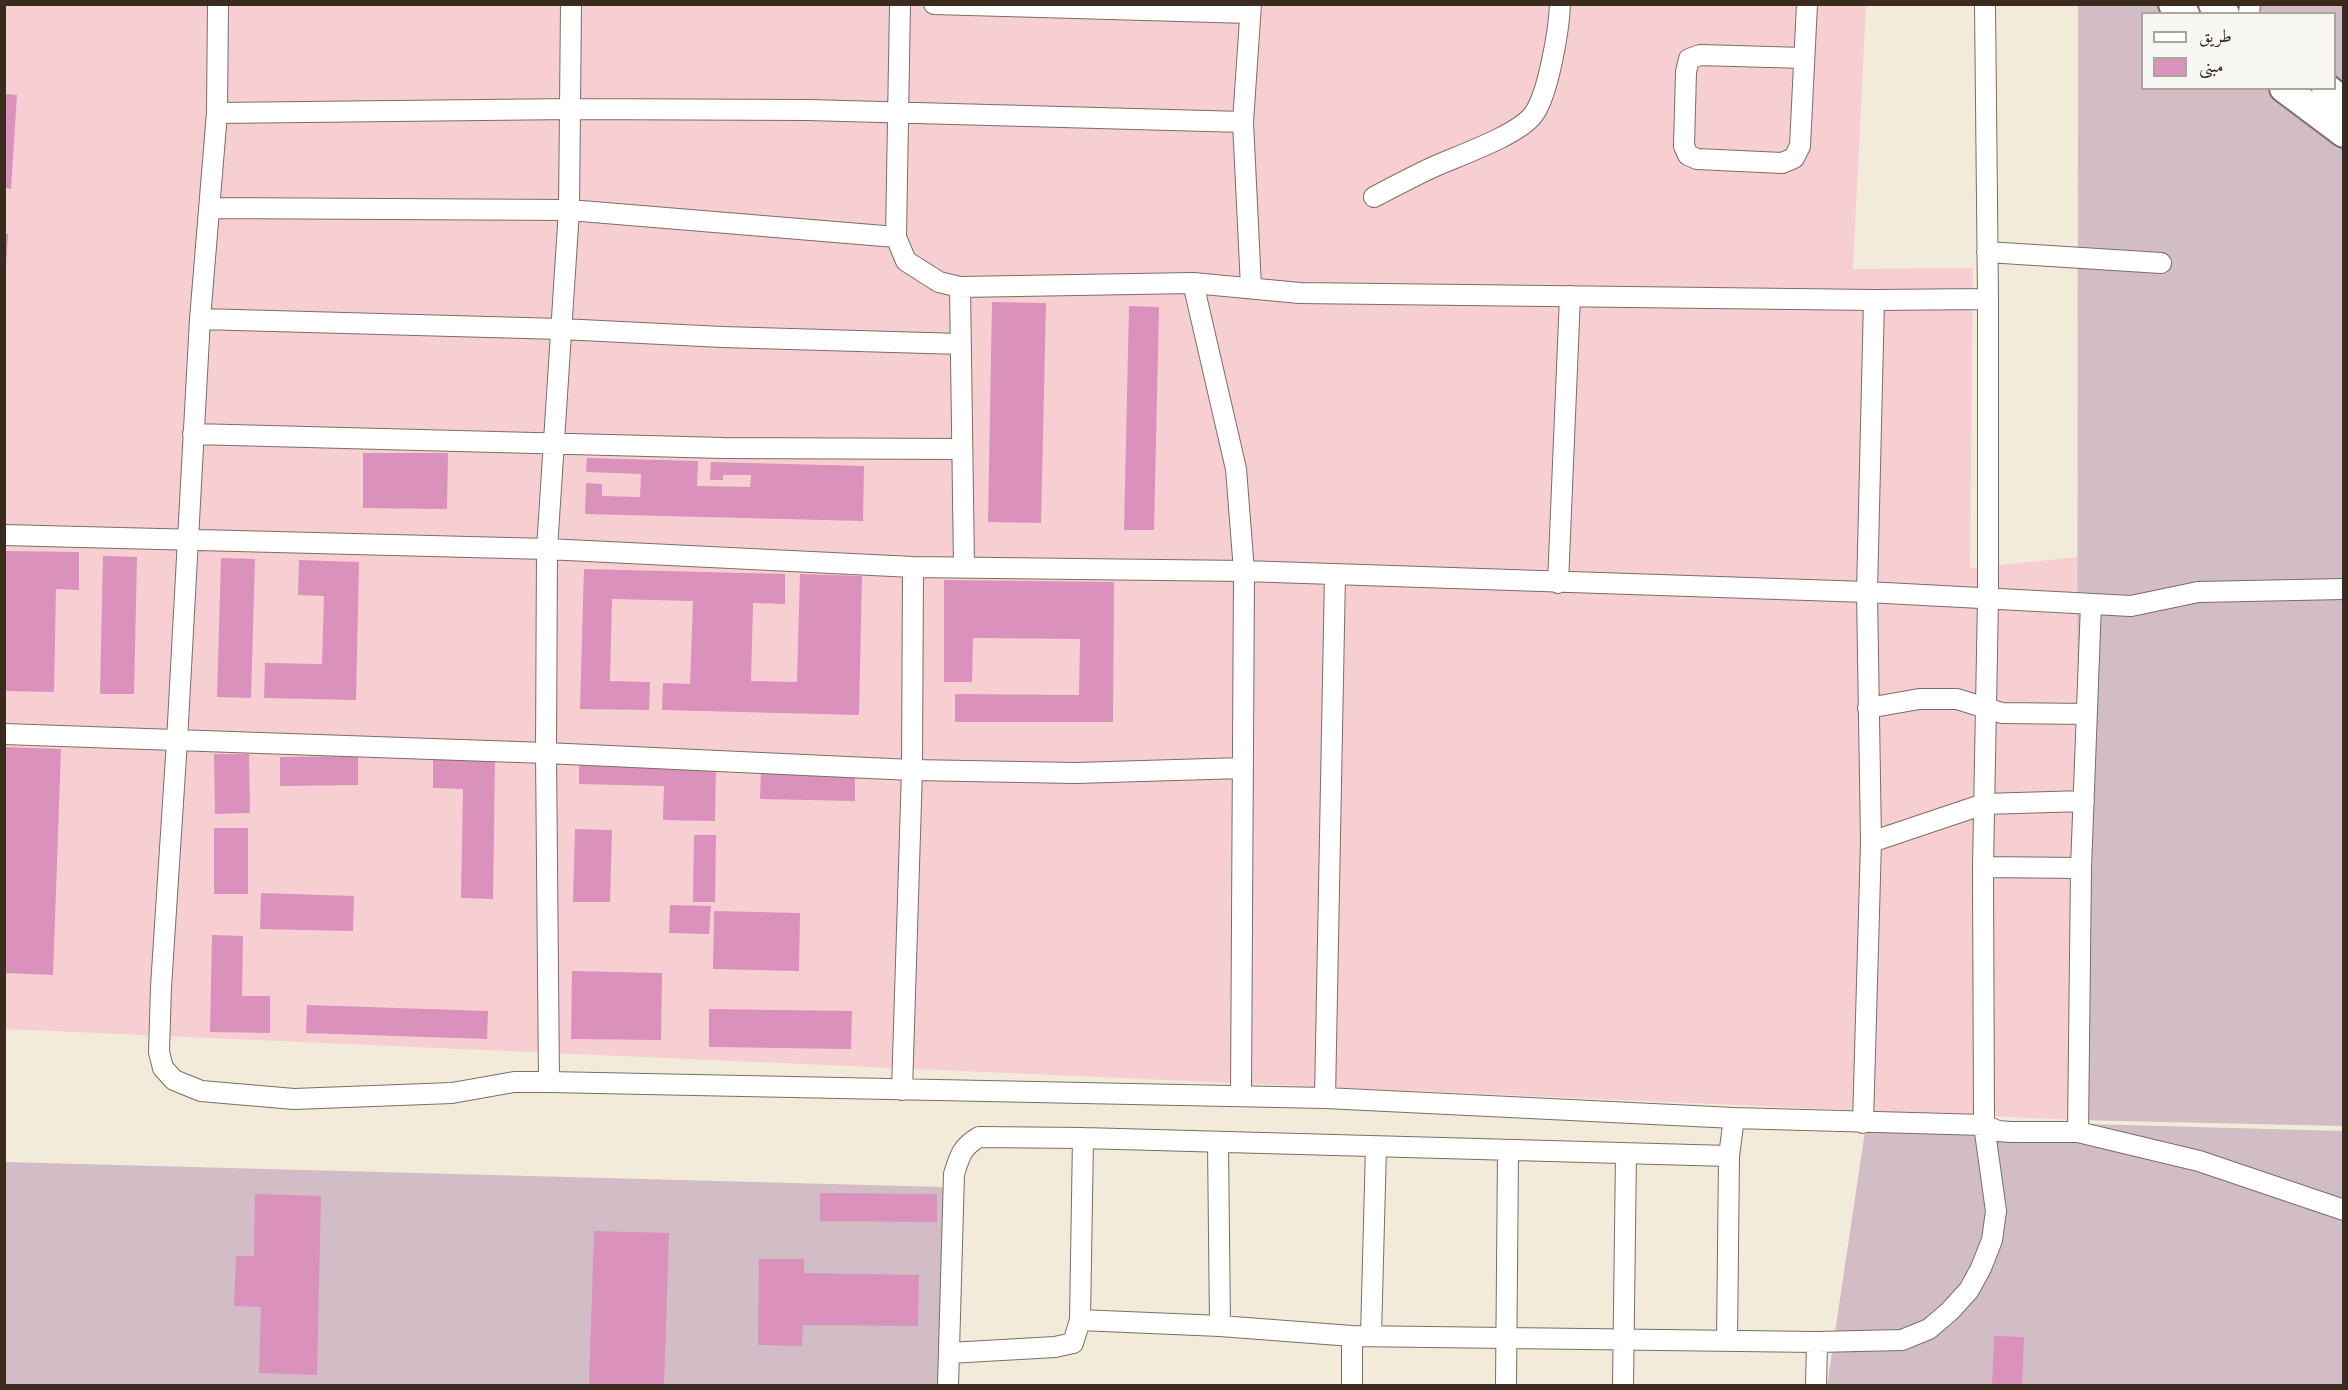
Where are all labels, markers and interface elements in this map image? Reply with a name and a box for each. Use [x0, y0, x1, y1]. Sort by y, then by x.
legend [2141, 12, 2336, 90]
text: طريق [2199, 25, 2232, 51]
text: مبنى [2199, 55, 2224, 81]

